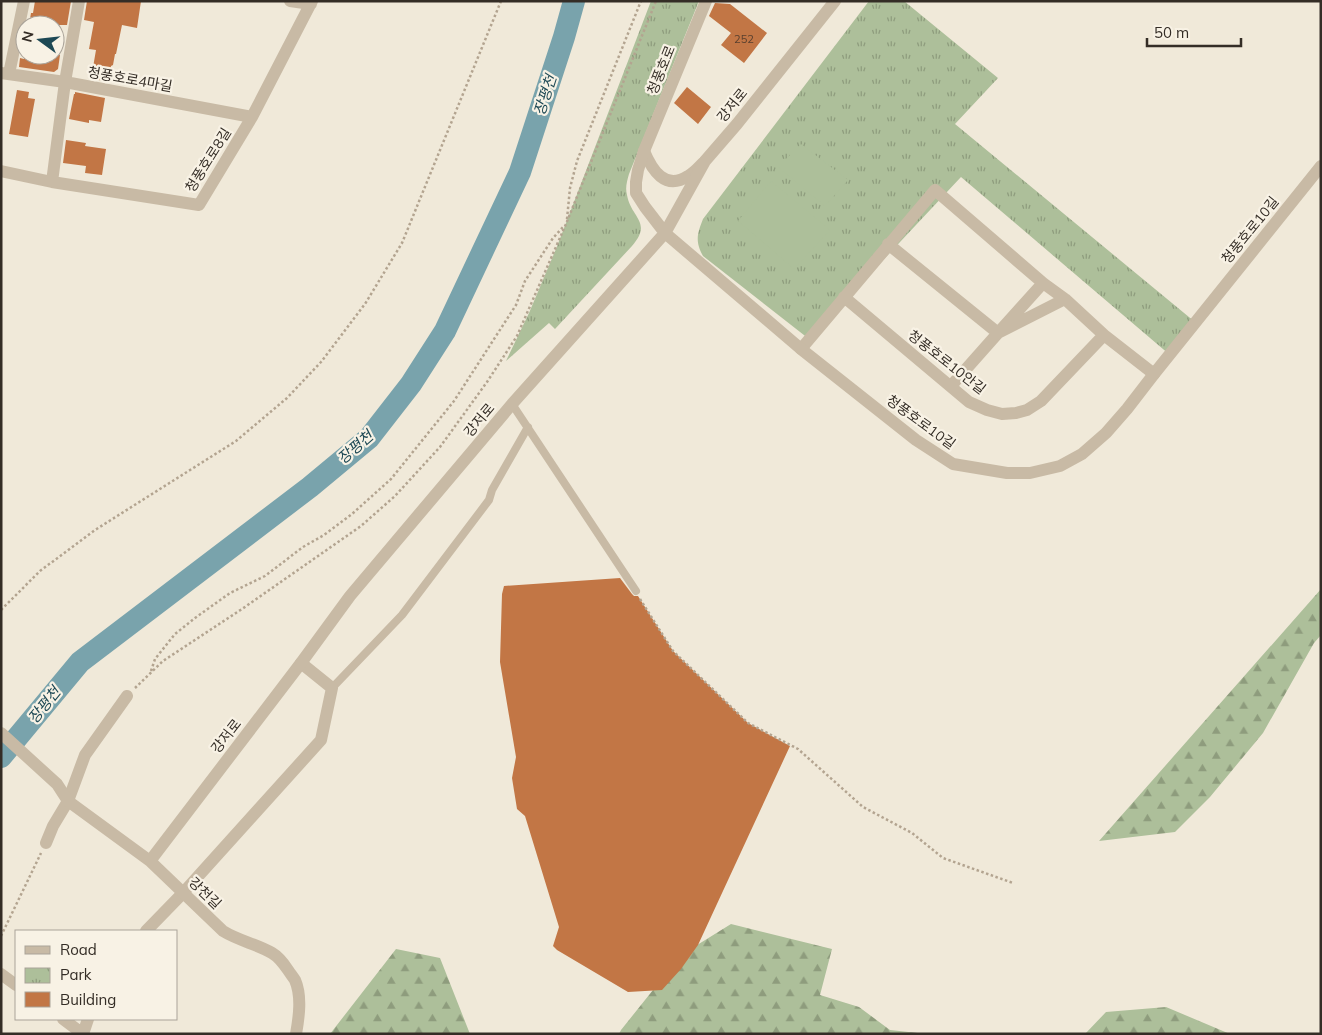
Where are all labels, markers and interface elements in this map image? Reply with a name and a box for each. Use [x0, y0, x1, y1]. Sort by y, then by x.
north arrow [15, 15, 65, 65]
scale bar [1147, 15, 1241, 47]
text: 50 m [1154, 23, 1189, 42]
text: N [17, 29, 38, 44]
house number: 252 [734, 32, 754, 46]
street label: 청풍호로 [643, 43, 679, 97]
street label: 청풍호로4마길 [86, 63, 174, 95]
water label: 장평천 [530, 70, 561, 118]
street label: 강저로 [713, 84, 751, 126]
street label: 청풍호로8길 [181, 124, 235, 196]
street label: 청풍호로10길 [1217, 193, 1283, 267]
street label: 청풍호로10안길 [904, 326, 990, 398]
street label: 청풍호로10길 [883, 391, 959, 453]
street label: 강저로 [460, 399, 498, 441]
water label: 장평천 [333, 425, 379, 468]
water label: 장평천 [24, 681, 66, 727]
street label: 강저로 [207, 715, 245, 757]
street label: 강천길 [185, 873, 225, 913]
legend [15, 930, 178, 1020]
text: Road [60, 940, 97, 959]
text: Park [60, 965, 92, 984]
text: Building [60, 990, 116, 1009]

